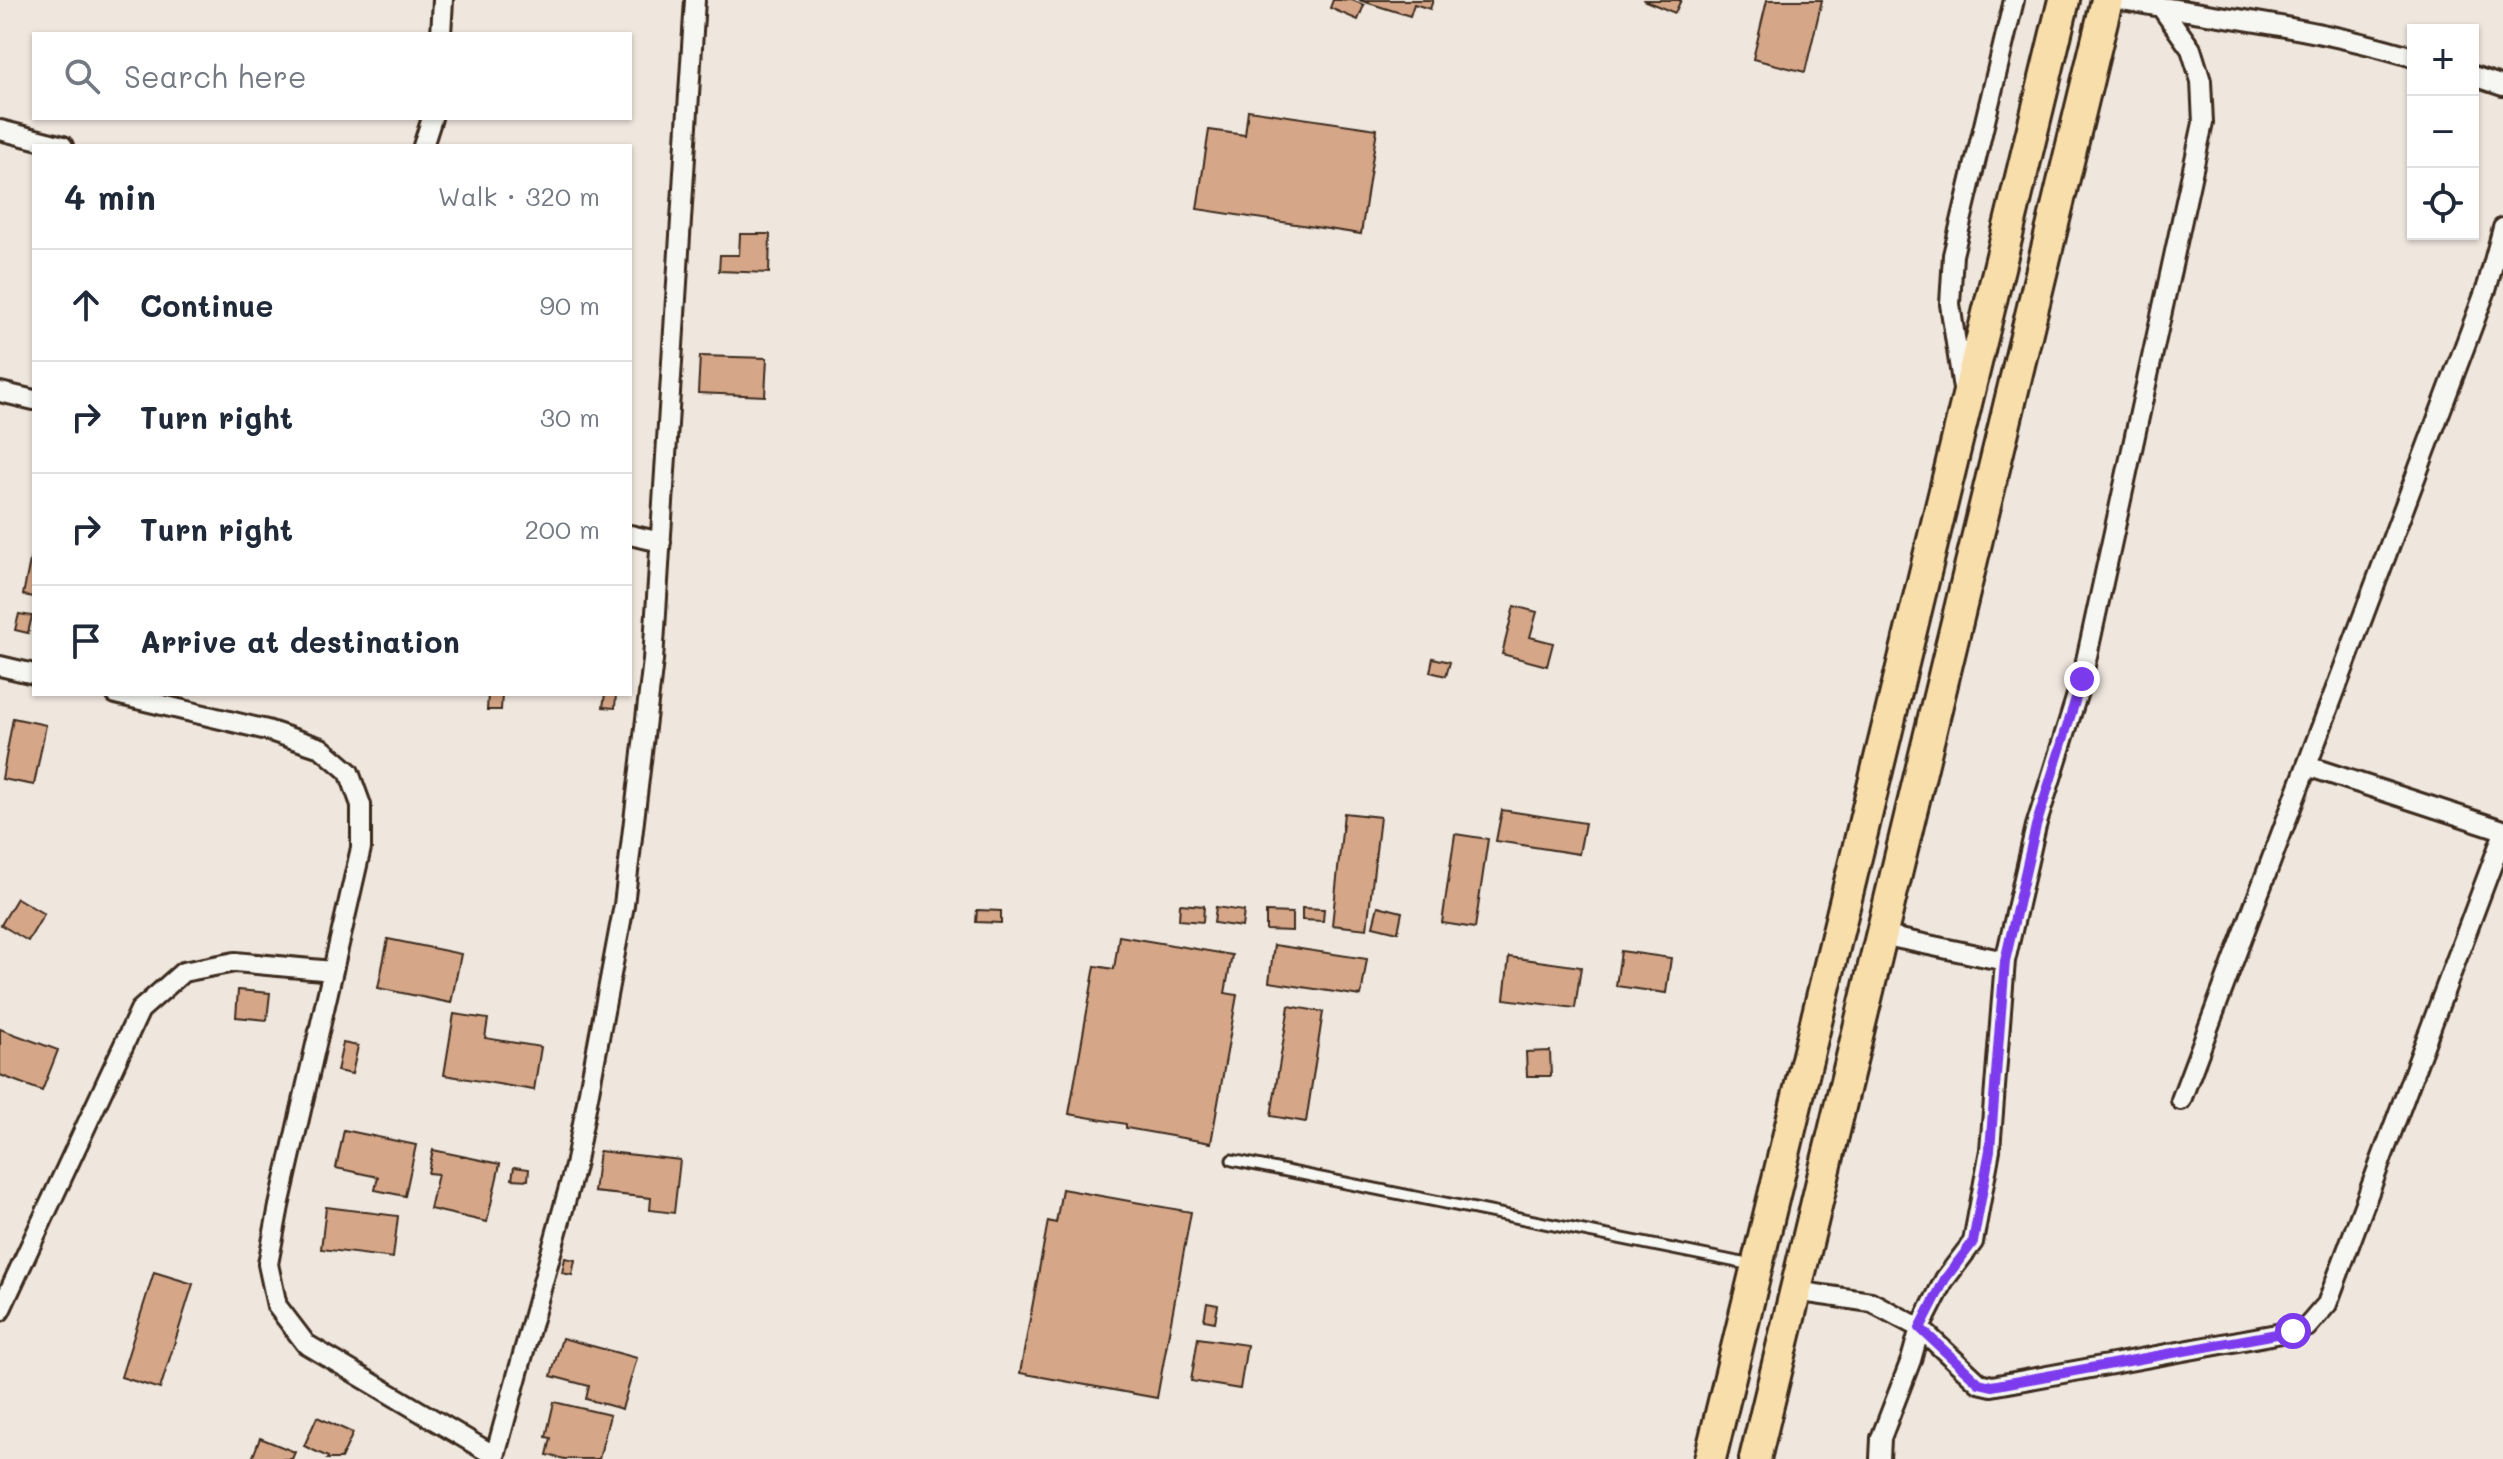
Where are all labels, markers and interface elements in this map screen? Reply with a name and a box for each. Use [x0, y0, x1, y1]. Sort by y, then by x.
map controls [2407, 24, 2479, 240]
button: + [2407, 24, 2479, 96]
search box [32, 32, 632, 120]
icon: search [60, 54, 104, 98]
text: Search here [124, 56, 307, 96]
button: − [2407, 96, 2479, 168]
button: locate [2407, 168, 2479, 240]
text: 4 min [64, 174, 156, 219]
text: Walk · 320 m [438, 179, 600, 213]
icon: ahead [64, 283, 108, 327]
text: Continue [140, 285, 273, 325]
text: 90 m [540, 288, 600, 322]
icon: right [64, 395, 108, 439]
text: Turn right [140, 397, 293, 437]
text: 30 m [540, 400, 600, 434]
icon: right [64, 507, 108, 551]
text: Turn right [140, 509, 293, 549]
text: 200 m [524, 512, 600, 546]
icon: arrive [64, 619, 108, 663]
text: Arrive at destination [140, 621, 460, 661]
route end [2064, 661, 2100, 697]
route start [2275, 1313, 2311, 1349]

